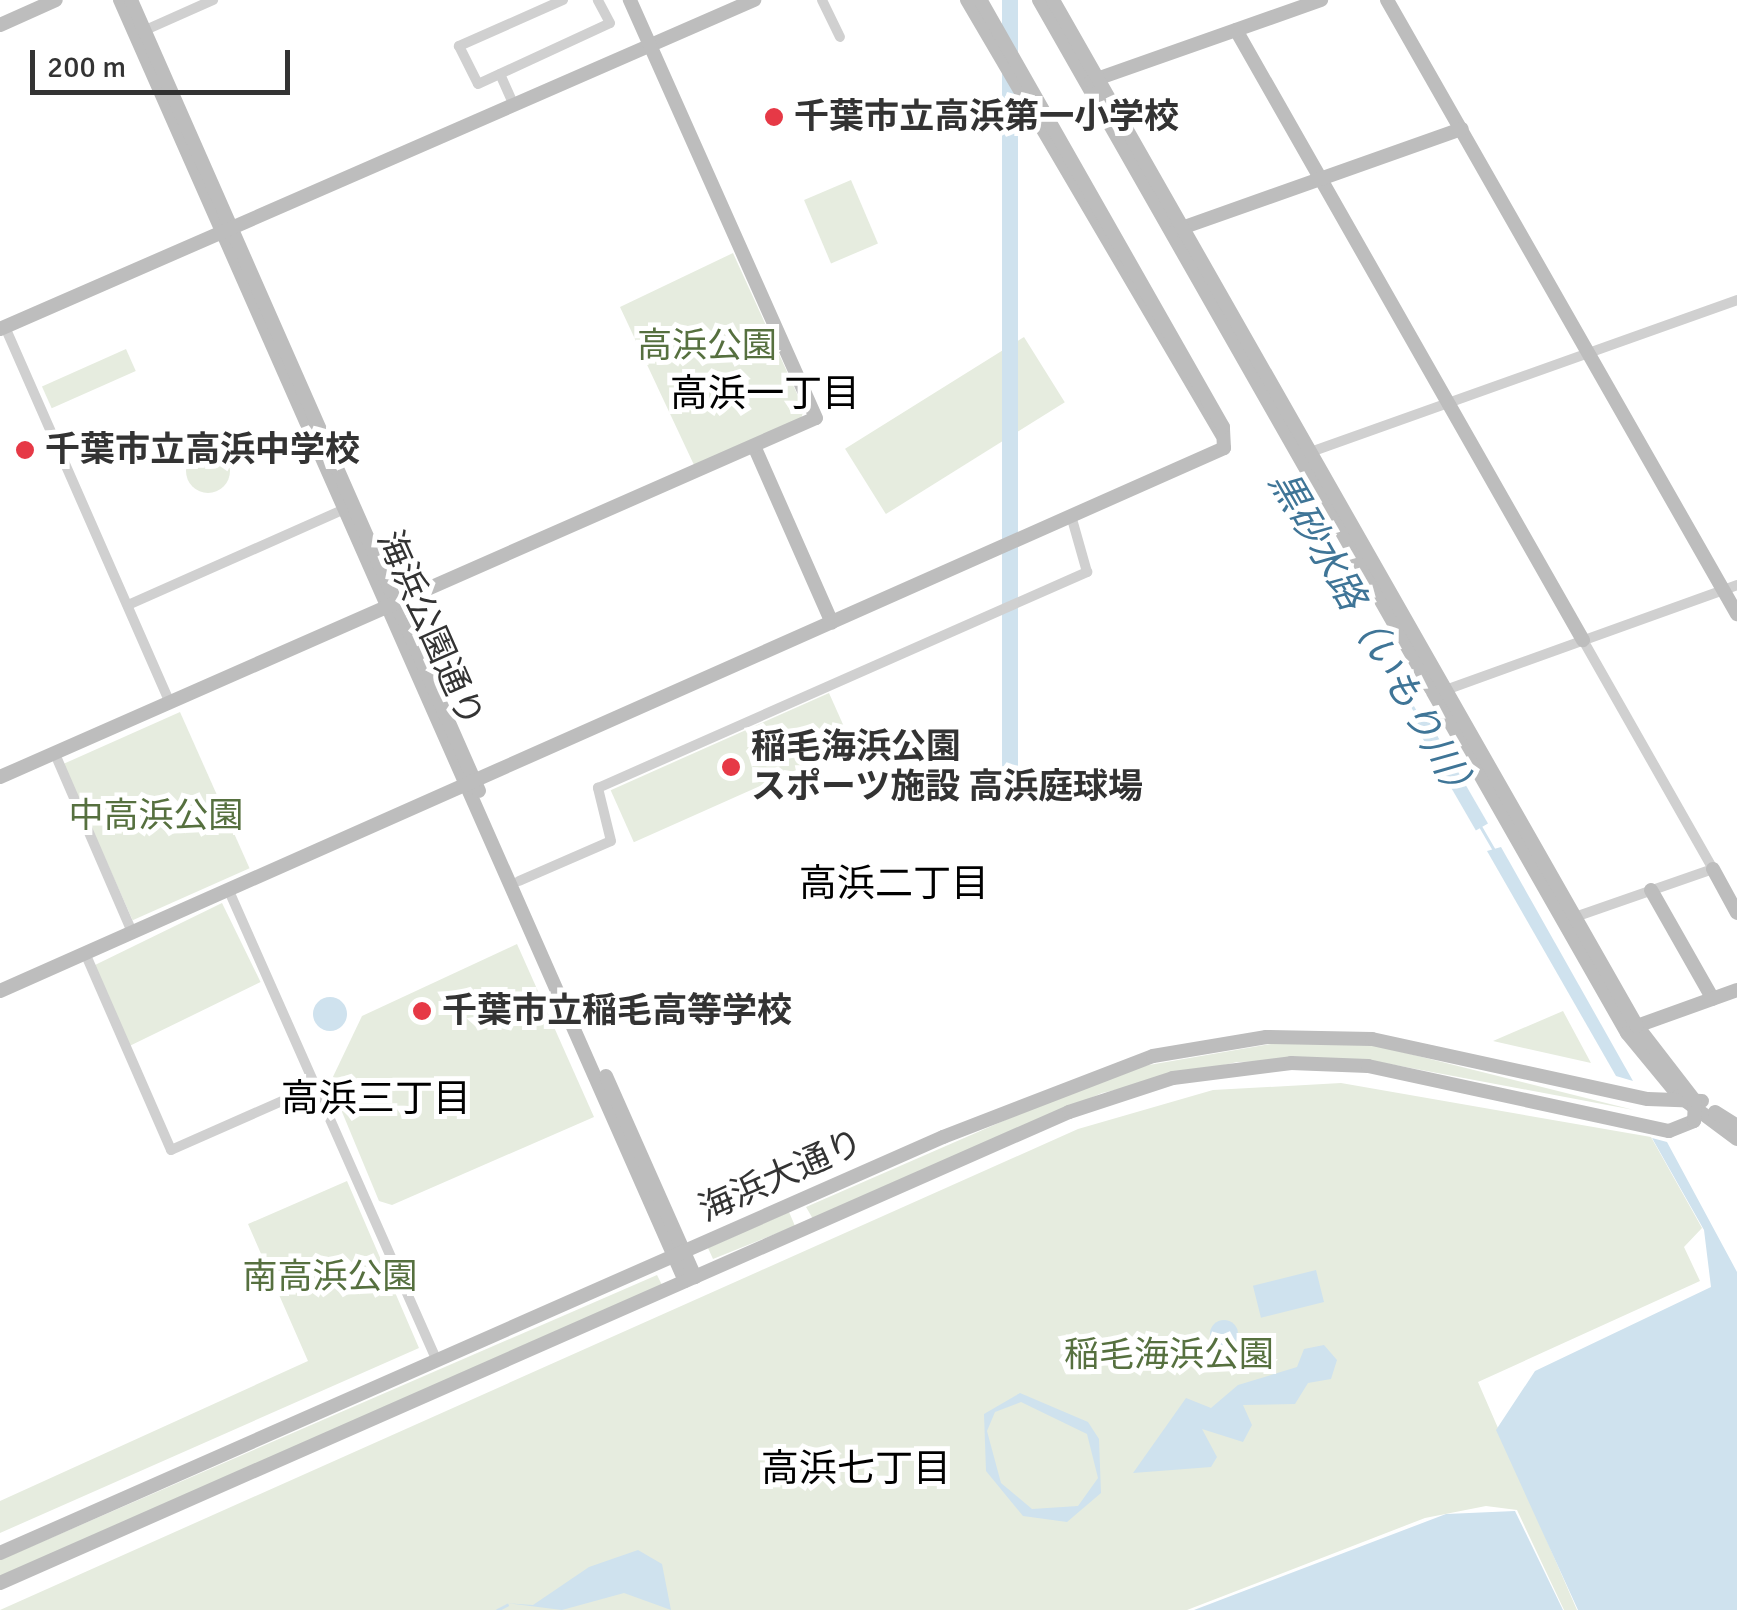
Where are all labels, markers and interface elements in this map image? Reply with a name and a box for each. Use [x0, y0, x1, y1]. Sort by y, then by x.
scale bar [35, 30, 295, 92]
text: 200 m [47, 49, 126, 86]
place label: 千葉市立高浜第一小学校 [794, 96, 1179, 138]
marker: 千葉市立高浜第一小学校 [763, 106, 785, 128]
park label: 高浜公園 [637, 325, 777, 367]
district label: 高浜一丁目 [670, 371, 860, 417]
place label: 千葉市立高浜中学校 [45, 429, 360, 471]
marker: 千葉市立高浜中学校 [14, 439, 36, 461]
water label: 黒砂水路（いもり川） [1259, 463, 1489, 815]
street label: 海浜公園通り [368, 525, 492, 733]
place label: 稲毛海浜公園 スポーツ施設 高浜庭球場 [751, 726, 1144, 808]
marker: 稲毛海浜公園 スポーツ施設 高浜庭球場 [720, 756, 742, 778]
park label: 中高浜公園 [69, 795, 243, 837]
district label: 高浜二丁目 [799, 861, 989, 907]
place label: 千葉市立稲毛高等学校 [442, 990, 792, 1032]
marker: 千葉市立稲毛高等学校 [411, 1000, 433, 1022]
district label: 高浜三丁目 [281, 1076, 471, 1122]
street label: 海浜大通り [693, 1121, 869, 1231]
park label: 南高浜公園 [243, 1256, 417, 1298]
park label: 稲毛海浜公園 [1064, 1334, 1274, 1376]
district label: 高浜七丁目 [761, 1446, 951, 1492]

